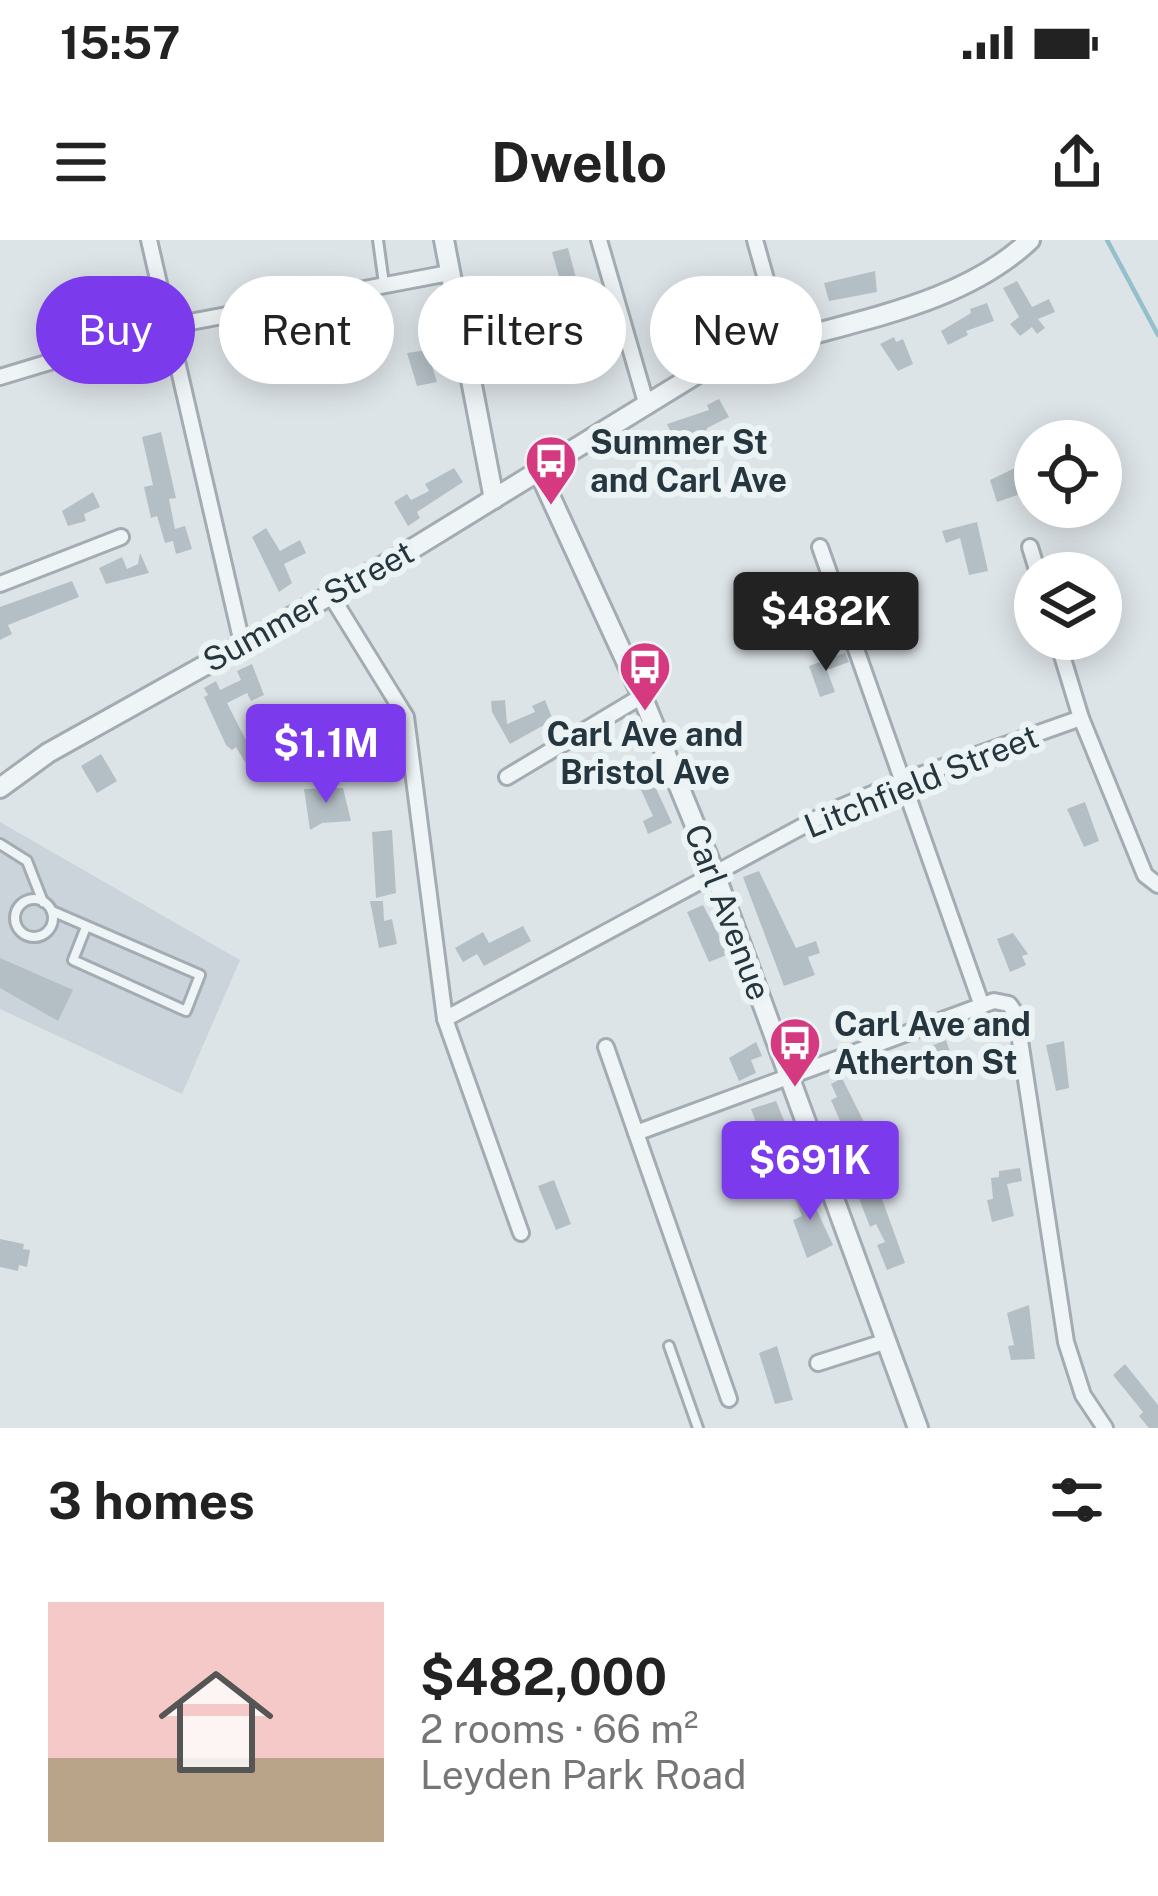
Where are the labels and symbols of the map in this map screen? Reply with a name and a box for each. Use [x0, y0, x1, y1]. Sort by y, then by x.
place label: Summer St and Carl Ave [590, 423, 787, 499]
bus stop icon: Summer St and Carl Ave [523, 433, 579, 507]
street label: Summer Street [196, 533, 420, 679]
pin: $482K [742, 572, 910, 674]
bus stop icon: Carl Ave and Bristol Ave [617, 639, 673, 713]
pin: $1.1M [242, 704, 410, 806]
place label: Carl Ave and Bristol Ave [547, 715, 743, 791]
street label: Litchfield Street [799, 717, 1043, 845]
street label: Carl Avenue [677, 819, 779, 1005]
place label: Carl Ave and Atherton St [834, 1005, 1031, 1081]
bus stop icon: Carl Ave and Atherton St [767, 1015, 823, 1089]
pin: $691K [726, 1121, 894, 1223]

